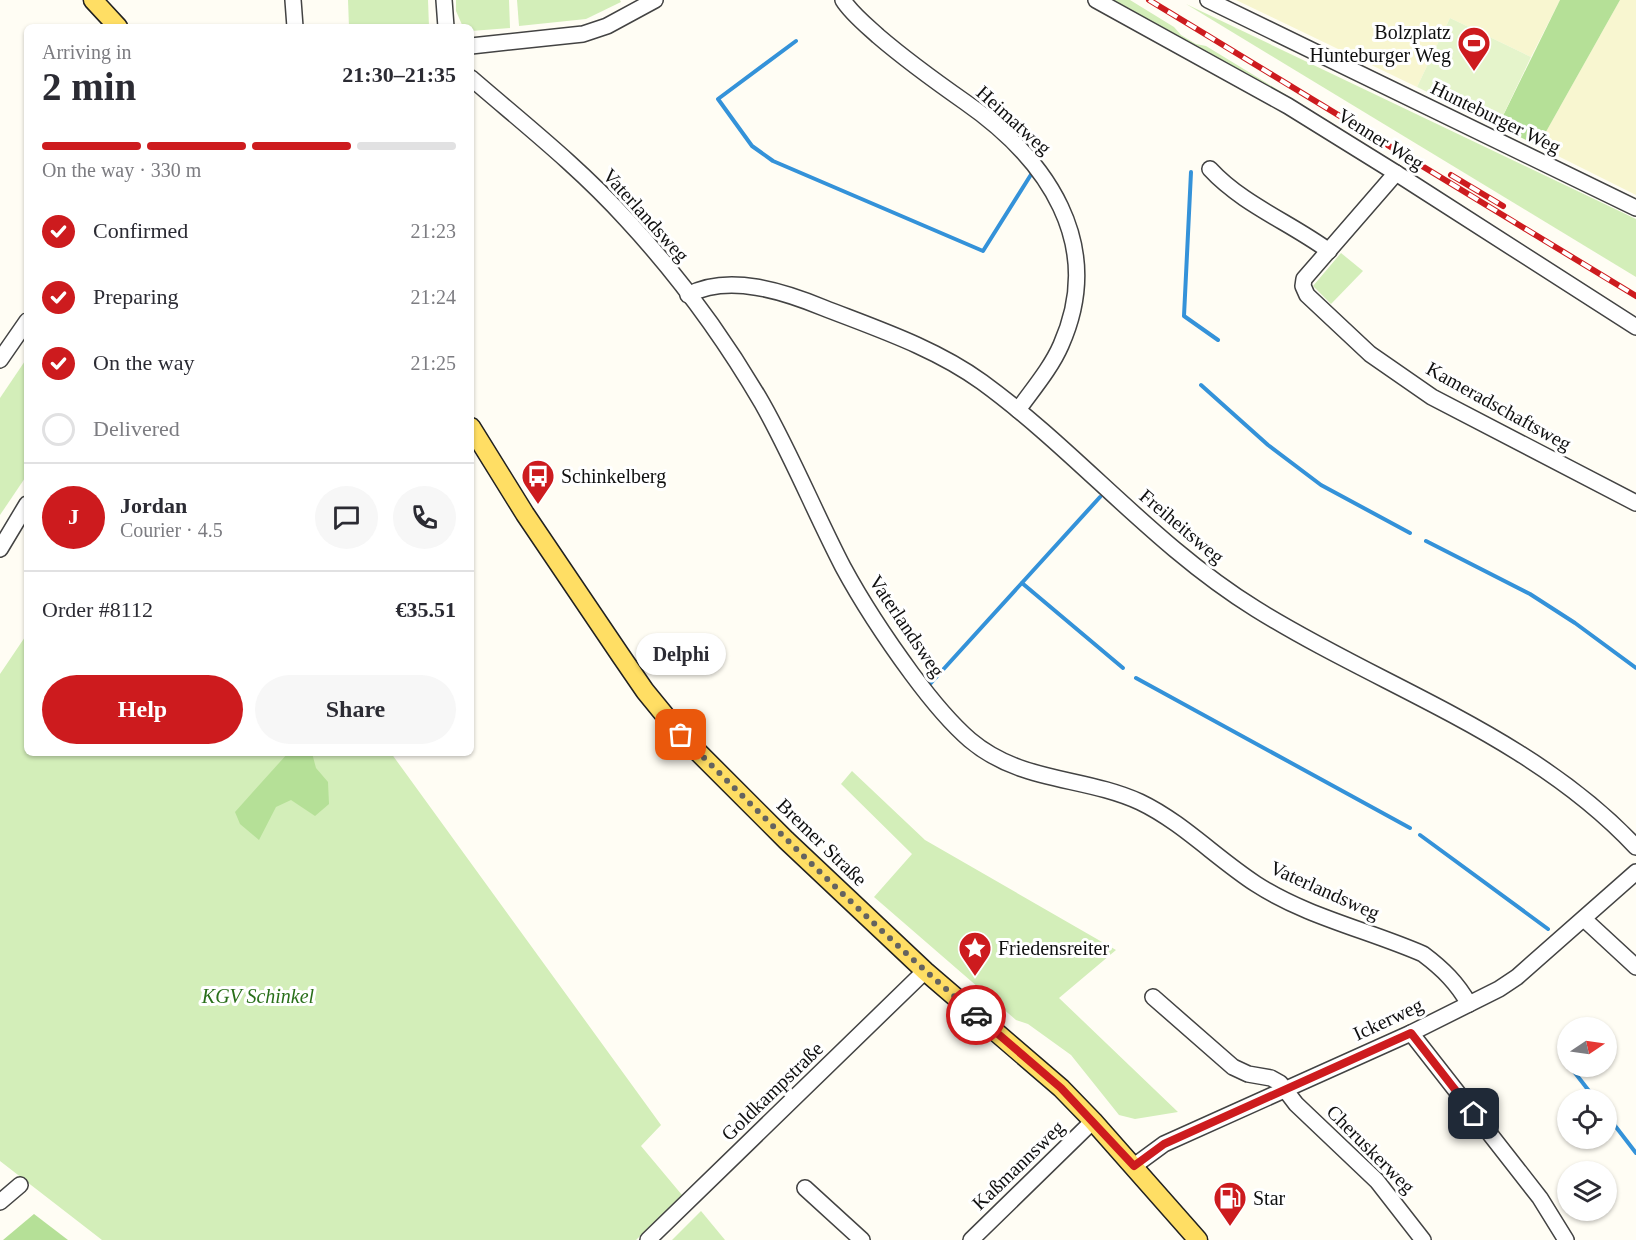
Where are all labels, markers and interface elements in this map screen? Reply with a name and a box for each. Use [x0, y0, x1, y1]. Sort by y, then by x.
place label: Bolzplatz Hunteburger Weg [1309, 21, 1451, 67]
sports icon: Bolzplatz Hunteburger Weg [1456, 25, 1492, 72]
text: Arriving in [42, 41, 131, 63]
text: 21:30–21:35 [342, 62, 456, 87]
text: 2 min [42, 65, 136, 108]
street label: Hunteburger Weg [1427, 76, 1564, 159]
street label: Heimatweg [972, 81, 1056, 160]
street label: Venner Weg [1333, 104, 1428, 175]
text: On the way · 330 m [42, 159, 201, 181]
street label: Vaterlandsweg [598, 164, 694, 267]
icon: check [42, 215, 75, 248]
text: Confirmed [93, 218, 188, 243]
text: 21:23 [410, 220, 456, 242]
icon: check [42, 281, 75, 314]
text: Preparing [93, 284, 179, 309]
text: 21:24 [410, 286, 456, 308]
icon: check [42, 347, 75, 380]
text: On the way [93, 350, 194, 375]
text: 21:25 [410, 352, 456, 374]
street label: Kameradschaftsweg [1422, 357, 1575, 456]
text: Delivered [93, 416, 180, 441]
bus stop icon: Schinkelberg [520, 458, 556, 505]
place label: Schinkelberg [561, 465, 666, 488]
street label: Freiheitsweg [1135, 484, 1229, 568]
button: chat [315, 486, 378, 549]
button: phone [393, 486, 456, 549]
text: Jordan [120, 493, 187, 518]
text: J [68, 504, 79, 529]
text: Courier · 4.5 [120, 519, 223, 541]
street label: Vaterlandsweg [864, 571, 949, 682]
text: Order #8112 [42, 597, 153, 622]
text: €35.51 [396, 597, 456, 622]
callout: Delphi [636, 633, 726, 675]
text: Delphi [653, 643, 709, 665]
button: Help [42, 675, 243, 744]
button: Share [255, 675, 456, 744]
pin [655, 709, 706, 760]
icon: bag [664, 718, 697, 751]
street label: Bremer Straße [773, 794, 871, 890]
street label: Vaterlandsweg [1266, 856, 1383, 925]
place icon: Friedensreiter [957, 930, 993, 977]
place label: Friedensreiter [998, 937, 1109, 959]
park label: KGV Schinkel [201, 985, 315, 1007]
courier [946, 985, 1006, 1045]
street label: Ickerweg [1350, 993, 1427, 1046]
icon: car [960, 999, 993, 1032]
north arrow [1557, 1017, 1617, 1077]
map controls [1557, 1017, 1617, 1221]
street label: Goldkampstraße [717, 1037, 828, 1146]
pin [1448, 1088, 1499, 1139]
button: locate [1557, 1089, 1617, 1149]
icon: home [1457, 1097, 1490, 1130]
street label: Cheruskerweg [1322, 1100, 1420, 1198]
street label: Kaßmannsweg [968, 1116, 1069, 1215]
button: layers [1557, 1161, 1617, 1221]
fuel station icon: Star [1212, 1180, 1248, 1227]
place label: Star [1253, 1187, 1286, 1209]

